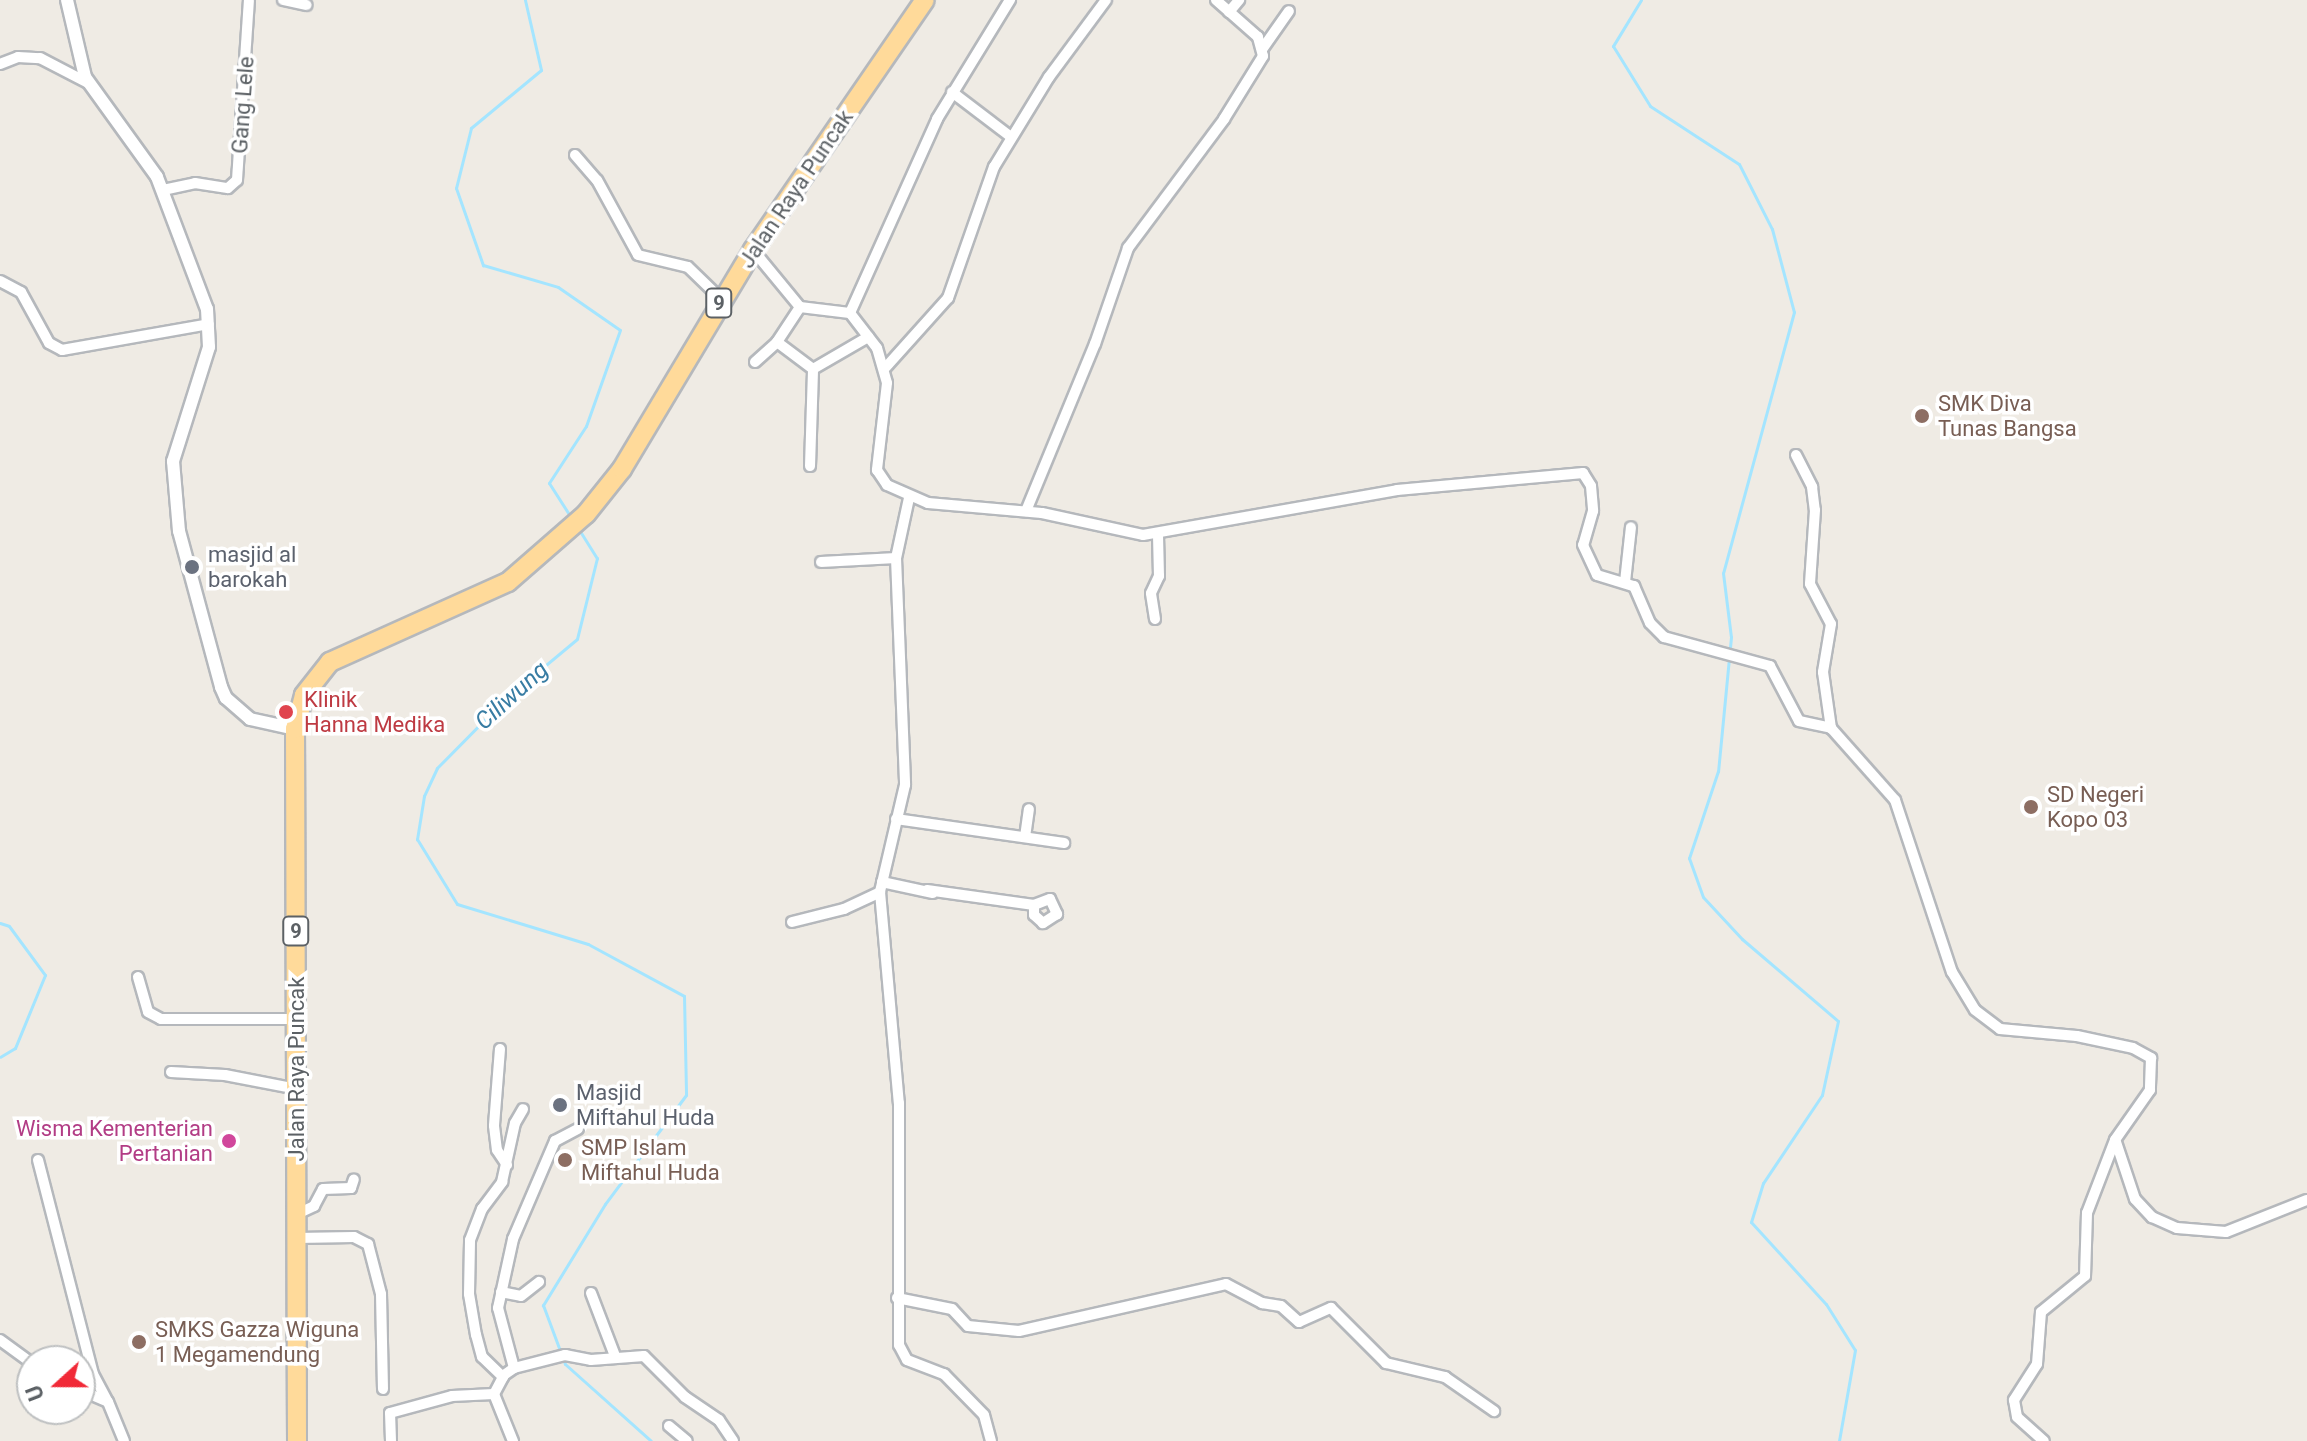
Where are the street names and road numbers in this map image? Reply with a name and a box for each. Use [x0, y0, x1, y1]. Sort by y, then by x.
street label: Gang Lele [226, 55, 260, 155]
street label: Jalan Raya Puncak [733, 105, 859, 273]
road number: 9 [705, 287, 733, 319]
road number: 9 [282, 915, 310, 947]
street label: Jalan Raya Puncak [284, 977, 310, 1161]

